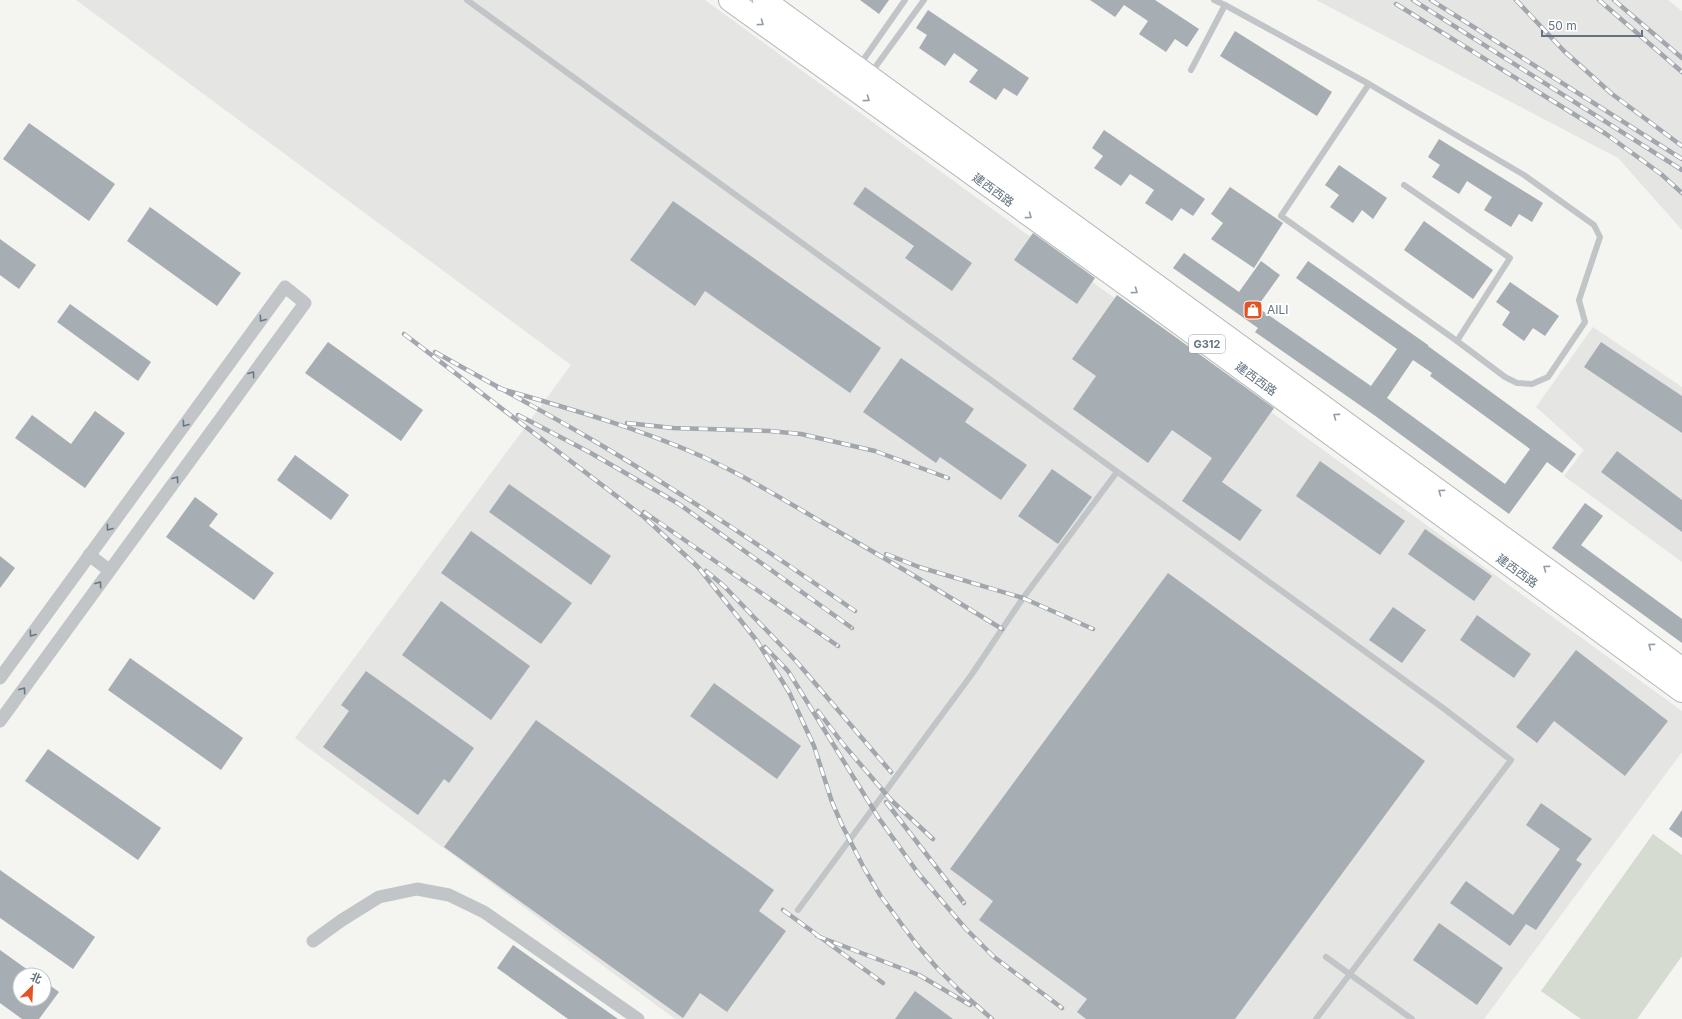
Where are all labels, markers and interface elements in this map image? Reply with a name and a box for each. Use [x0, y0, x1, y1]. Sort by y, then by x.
scale bar [1542, 12, 1642, 38]
one-way arrow [757, 18, 764, 25]
text: 50 m [1548, 18, 1577, 33]
one-way arrow [862, 94, 869, 101]
street label: 建西西路 [969, 169, 1017, 210]
one-way arrow [1025, 211, 1032, 218]
one-way arrow [1131, 286, 1138, 294]
shop icon: AILI [1242, 299, 1264, 321]
place label: AILI [1267, 302, 1289, 317]
one-way arrow [260, 314, 267, 321]
road number: G312 [1189, 335, 1225, 353]
street label: 建西西路 [1232, 358, 1280, 399]
one-way arrow [248, 372, 255, 379]
one-way arrow [1333, 413, 1340, 420]
one-way arrow [183, 419, 190, 426]
one-way arrow [171, 477, 178, 484]
one-way arrow [1438, 489, 1445, 497]
one-way arrow [106, 524, 113, 531]
street label: 建西西路 [1493, 550, 1541, 591]
one-way arrow [1543, 565, 1550, 573]
one-way arrow [94, 582, 101, 589]
one-way arrow [30, 629, 37, 636]
one-way arrow [1648, 643, 1655, 650]
one-way arrow [18, 687, 25, 694]
north arrow [12, 967, 52, 1007]
text: 北 [28, 969, 44, 986]

